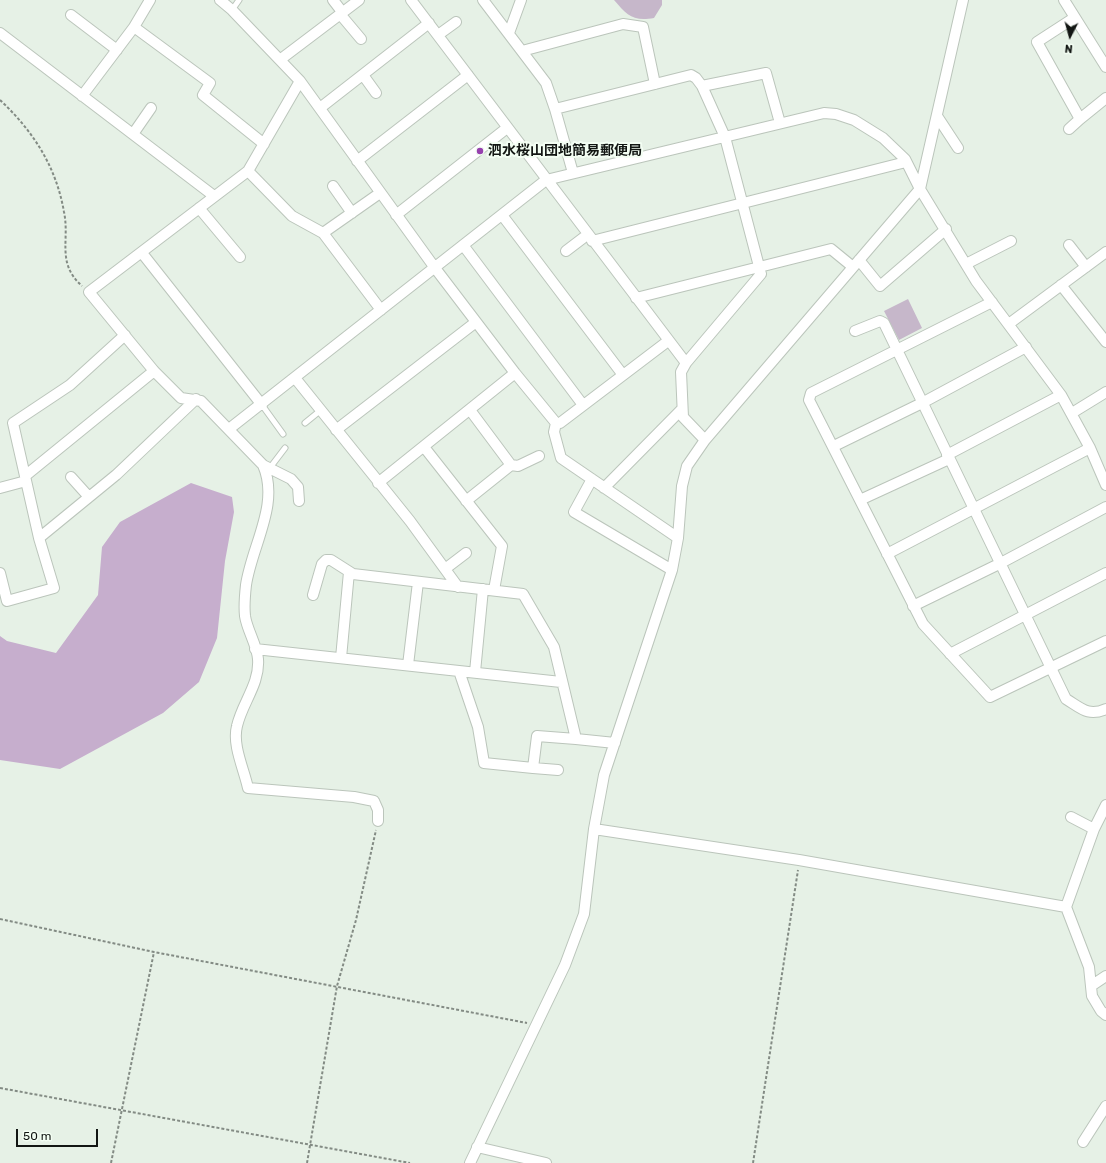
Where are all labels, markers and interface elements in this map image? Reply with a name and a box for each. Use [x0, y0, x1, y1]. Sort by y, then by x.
north arrow [1050, 16, 1090, 56]
text: N [1064, 42, 1073, 55]
place label: 泗水桜山団地簡易郵便局 [488, 143, 642, 159]
marker: 泗水桜山団地簡易郵便局 [475, 146, 485, 156]
scale bar [18, 1121, 100, 1147]
text: 50 m [23, 1129, 51, 1143]

